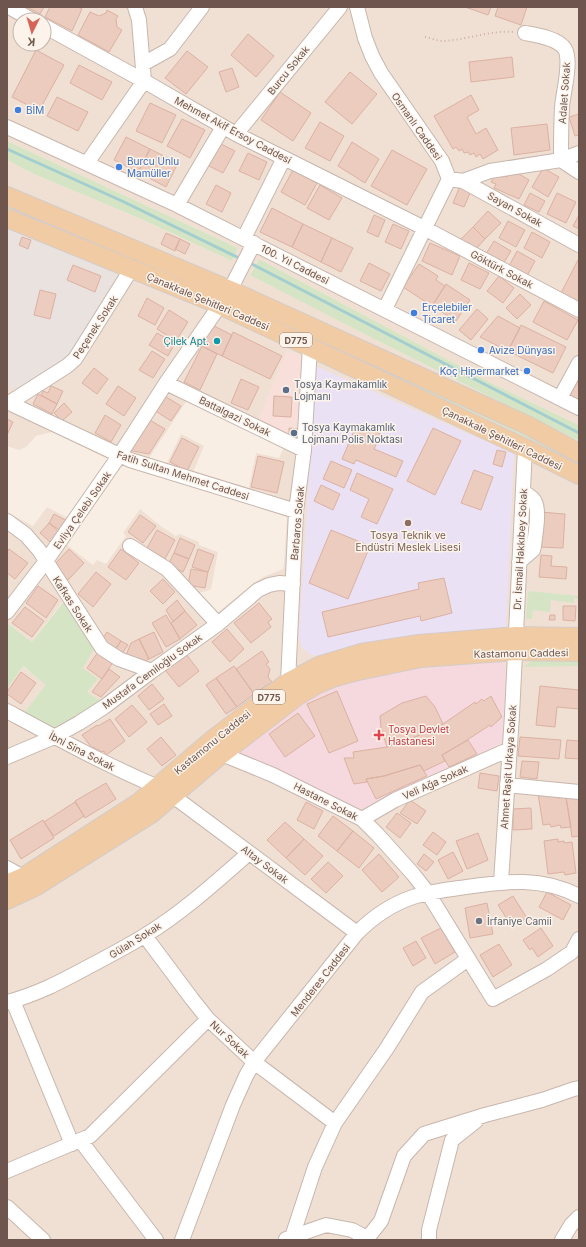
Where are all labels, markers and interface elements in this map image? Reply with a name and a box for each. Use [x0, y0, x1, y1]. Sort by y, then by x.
north arrow [12, 12, 52, 52]
text: K [26, 35, 36, 49]
street label: Burcu Sokak [265, 43, 312, 97]
street label: Adalet Sokak [556, 61, 572, 124]
street label: Osmanlı Caddesi [389, 90, 445, 162]
street label: Mehmet Akif Ersoy Caddesi [172, 94, 294, 166]
place label: BİM [26, 103, 44, 116]
marker: BİM [13, 105, 23, 115]
place label: Burcu Unlu Mamüller [127, 155, 179, 179]
marker: Burcu Unlu Mamüller [114, 162, 124, 172]
street label: Sayan Sokak [486, 189, 545, 229]
street label: 100. Yıl Caddesi [259, 242, 331, 286]
street label: Göktürk Sokak [469, 247, 536, 291]
street label: Çanakkale Şehitleri Caddesi [145, 270, 271, 332]
street label: Peçenek Sokak [70, 293, 120, 361]
place label: Erçelebiler Ticaret [422, 301, 472, 325]
marker: Erçelebiler Ticaret [409, 308, 419, 318]
road number: D775 [280, 333, 312, 347]
place label: Çilek Apt. [164, 335, 209, 347]
marker: Çilek Apt. [212, 336, 222, 346]
place label: Avize Dünyası [489, 344, 555, 356]
marker: Avize Dünyası [476, 345, 486, 355]
place label: Koç Hipermarket [440, 365, 520, 377]
marker: Koç Hipermarket [522, 366, 532, 376]
place label: Tosya Kaymakamlık Lojmanı [294, 378, 388, 402]
marker: Tosya Kaymakamlık Lojmanı [281, 385, 291, 395]
street label: Battalgazi Sokak [197, 393, 273, 439]
street label: Çanakkale Şehitleri Caddesi [440, 404, 564, 472]
place label: Tosya Kaymakamlık Lojmanı Polis Noktası [302, 421, 403, 445]
marker: Tosya Kaymakamlık Lojmanı Polis Noktası [289, 428, 299, 438]
street label: Fatih Sultan Mehmet Caddesi [115, 448, 251, 502]
street label: Evliya Çelebi Sokak [51, 468, 114, 551]
street label: Barbaros Sokak [288, 485, 306, 561]
street label: Dr. İsmail Hakkıbey Sokak [510, 487, 529, 610]
marker: Tosya Teknik ve Endüstri Meslek Lisesi [403, 518, 413, 528]
place label: Tosya Teknik ve Endüstri Meslek Lisesi [355, 529, 461, 553]
street label: Kafkas Sokak [50, 574, 96, 635]
street label: Mustafa Cemiloğlu Sokak [100, 631, 205, 711]
street label: Kastamonu Caddesi [474, 646, 568, 660]
road number: D775 [253, 690, 285, 704]
street label: Ahmet Raşit Urkaya Sokak [498, 704, 518, 830]
street label: Kastamonu Caddesi [171, 708, 253, 776]
place label: Tosya Devlet Hastanesi [388, 723, 450, 747]
street label: İbni Sina Sokak [47, 728, 118, 773]
marker: Tosya Devlet Hastanesi [373, 729, 385, 741]
street label: Veli Ağa Sokak [400, 762, 470, 802]
street label: Hastane Sokak [292, 780, 361, 823]
street label: Altay Sokak [239, 842, 291, 886]
place label: İrfaniye Camii [487, 914, 552, 927]
marker: İrfaniye Camii [474, 916, 484, 926]
street label: Gülah Sokak [107, 919, 164, 961]
street label: Menderes Caddesi [288, 941, 352, 1019]
street label: Nur Sokak [208, 1018, 252, 1060]

